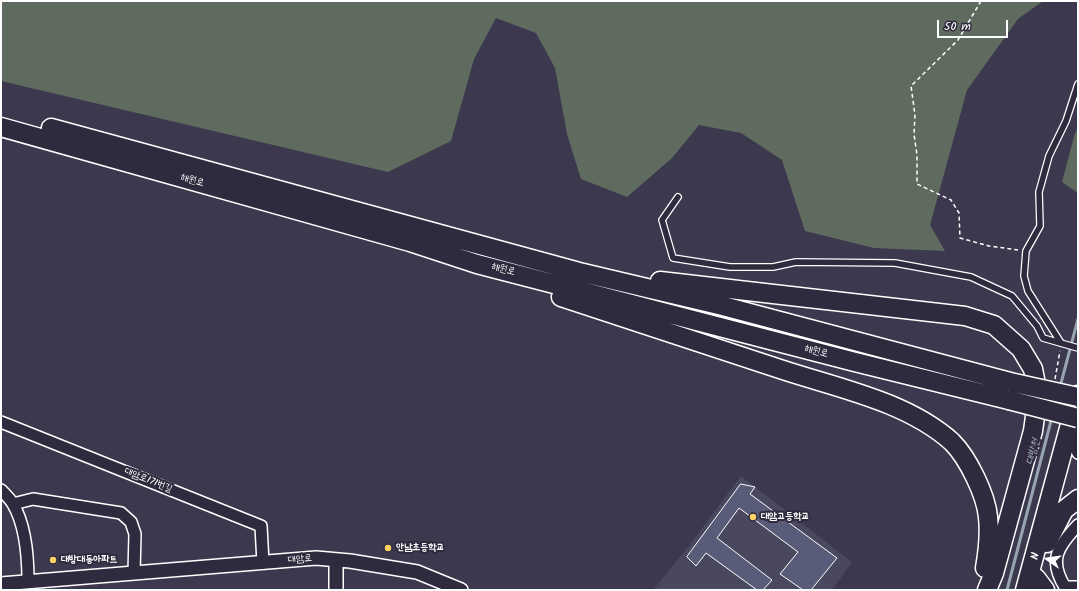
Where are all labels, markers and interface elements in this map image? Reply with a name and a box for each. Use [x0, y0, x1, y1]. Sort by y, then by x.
scale bar [939, 12, 1010, 38]
text: 50 m [944, 17, 971, 36]
street label: 해원로 [179, 172, 205, 190]
street label: 해원로 [490, 261, 516, 279]
street label: 해원로 [803, 343, 829, 361]
water label: 대방천 [1024, 437, 1044, 467]
street label: 대암로171번길 [122, 466, 174, 496]
place label: 대암고등학교 [761, 511, 809, 523]
marker: 대암고등학교 [748, 512, 758, 522]
north arrow [1027, 539, 1067, 579]
place label: 안남초등학교 [396, 542, 444, 554]
marker: 안남초등학교 [383, 543, 393, 553]
text: N [1026, 551, 1045, 562]
street label: 대암로 [287, 553, 313, 567]
place label: 대방대동아파트 [61, 554, 117, 566]
marker: 대방대동아파트 [48, 555, 58, 565]

